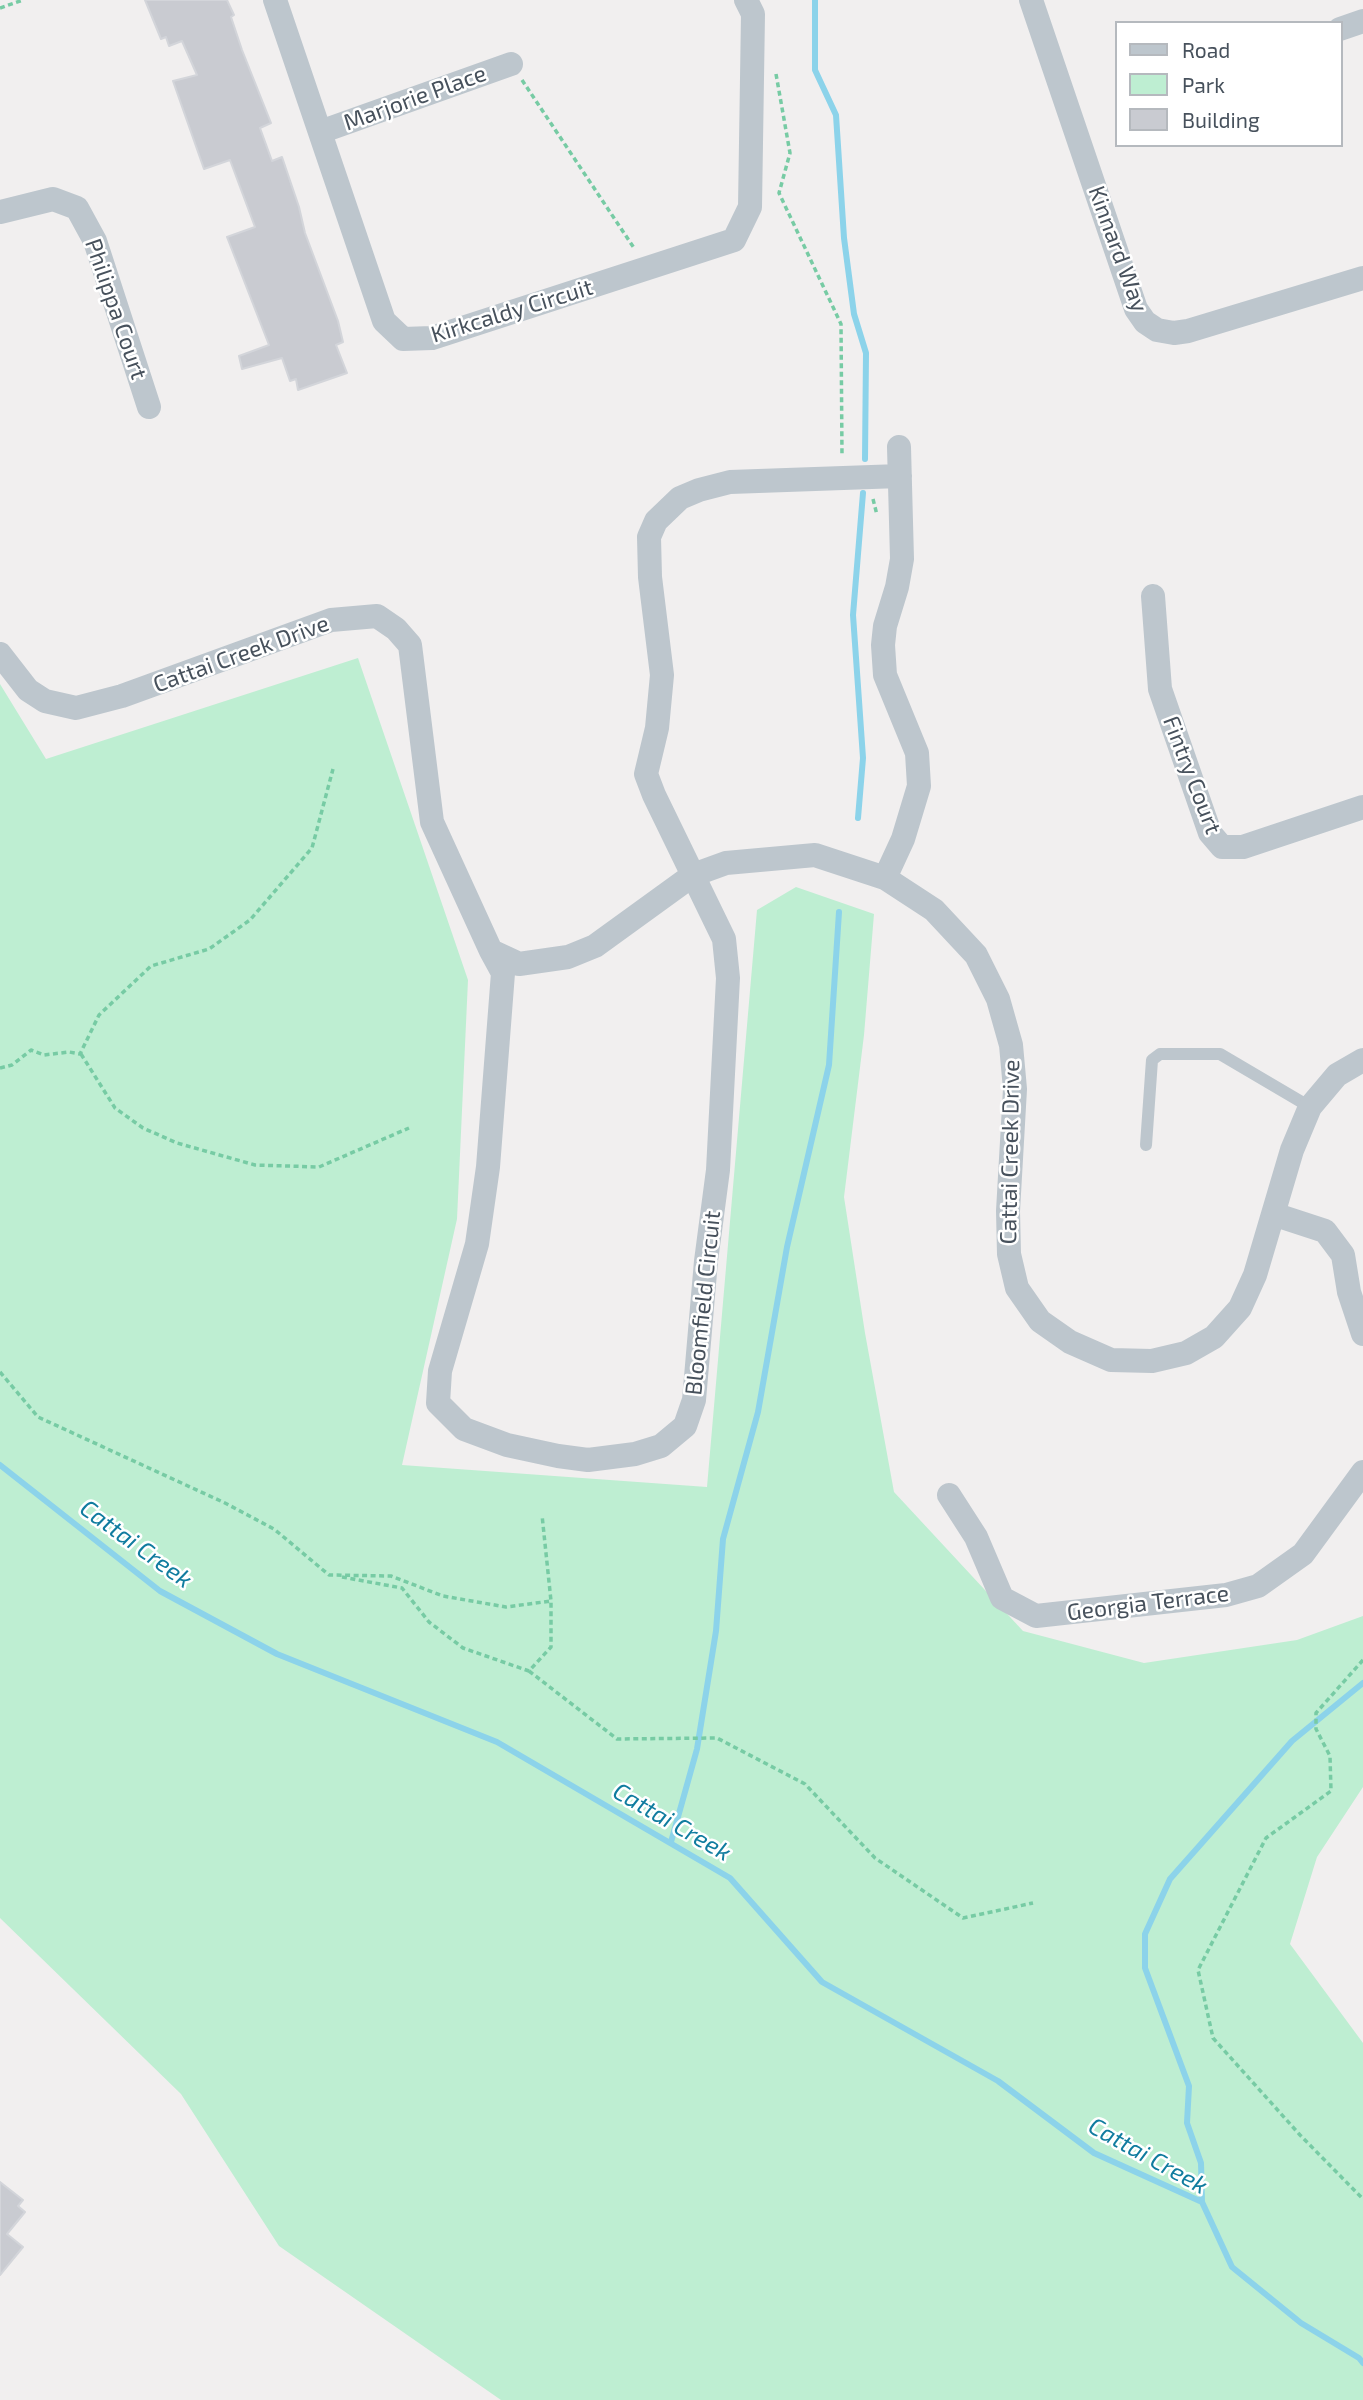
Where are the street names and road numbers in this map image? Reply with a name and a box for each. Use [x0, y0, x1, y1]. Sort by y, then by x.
street label: Marjorie Place [340, 59, 490, 137]
street label: Kinnard Way [1082, 182, 1154, 316]
street label: Philippa Court [79, 235, 153, 383]
street label: Kirkcaldy Circuit [428, 273, 596, 349]
street label: Cattai Creek Drive [149, 609, 333, 699]
street label: Fintry Court [1157, 712, 1227, 838]
street label: Cattai Creek Drive [995, 1059, 1025, 1245]
street label: Bloomfield Circuit [680, 1209, 726, 1397]
street label: Georgia Terrace [1065, 1579, 1231, 1627]

